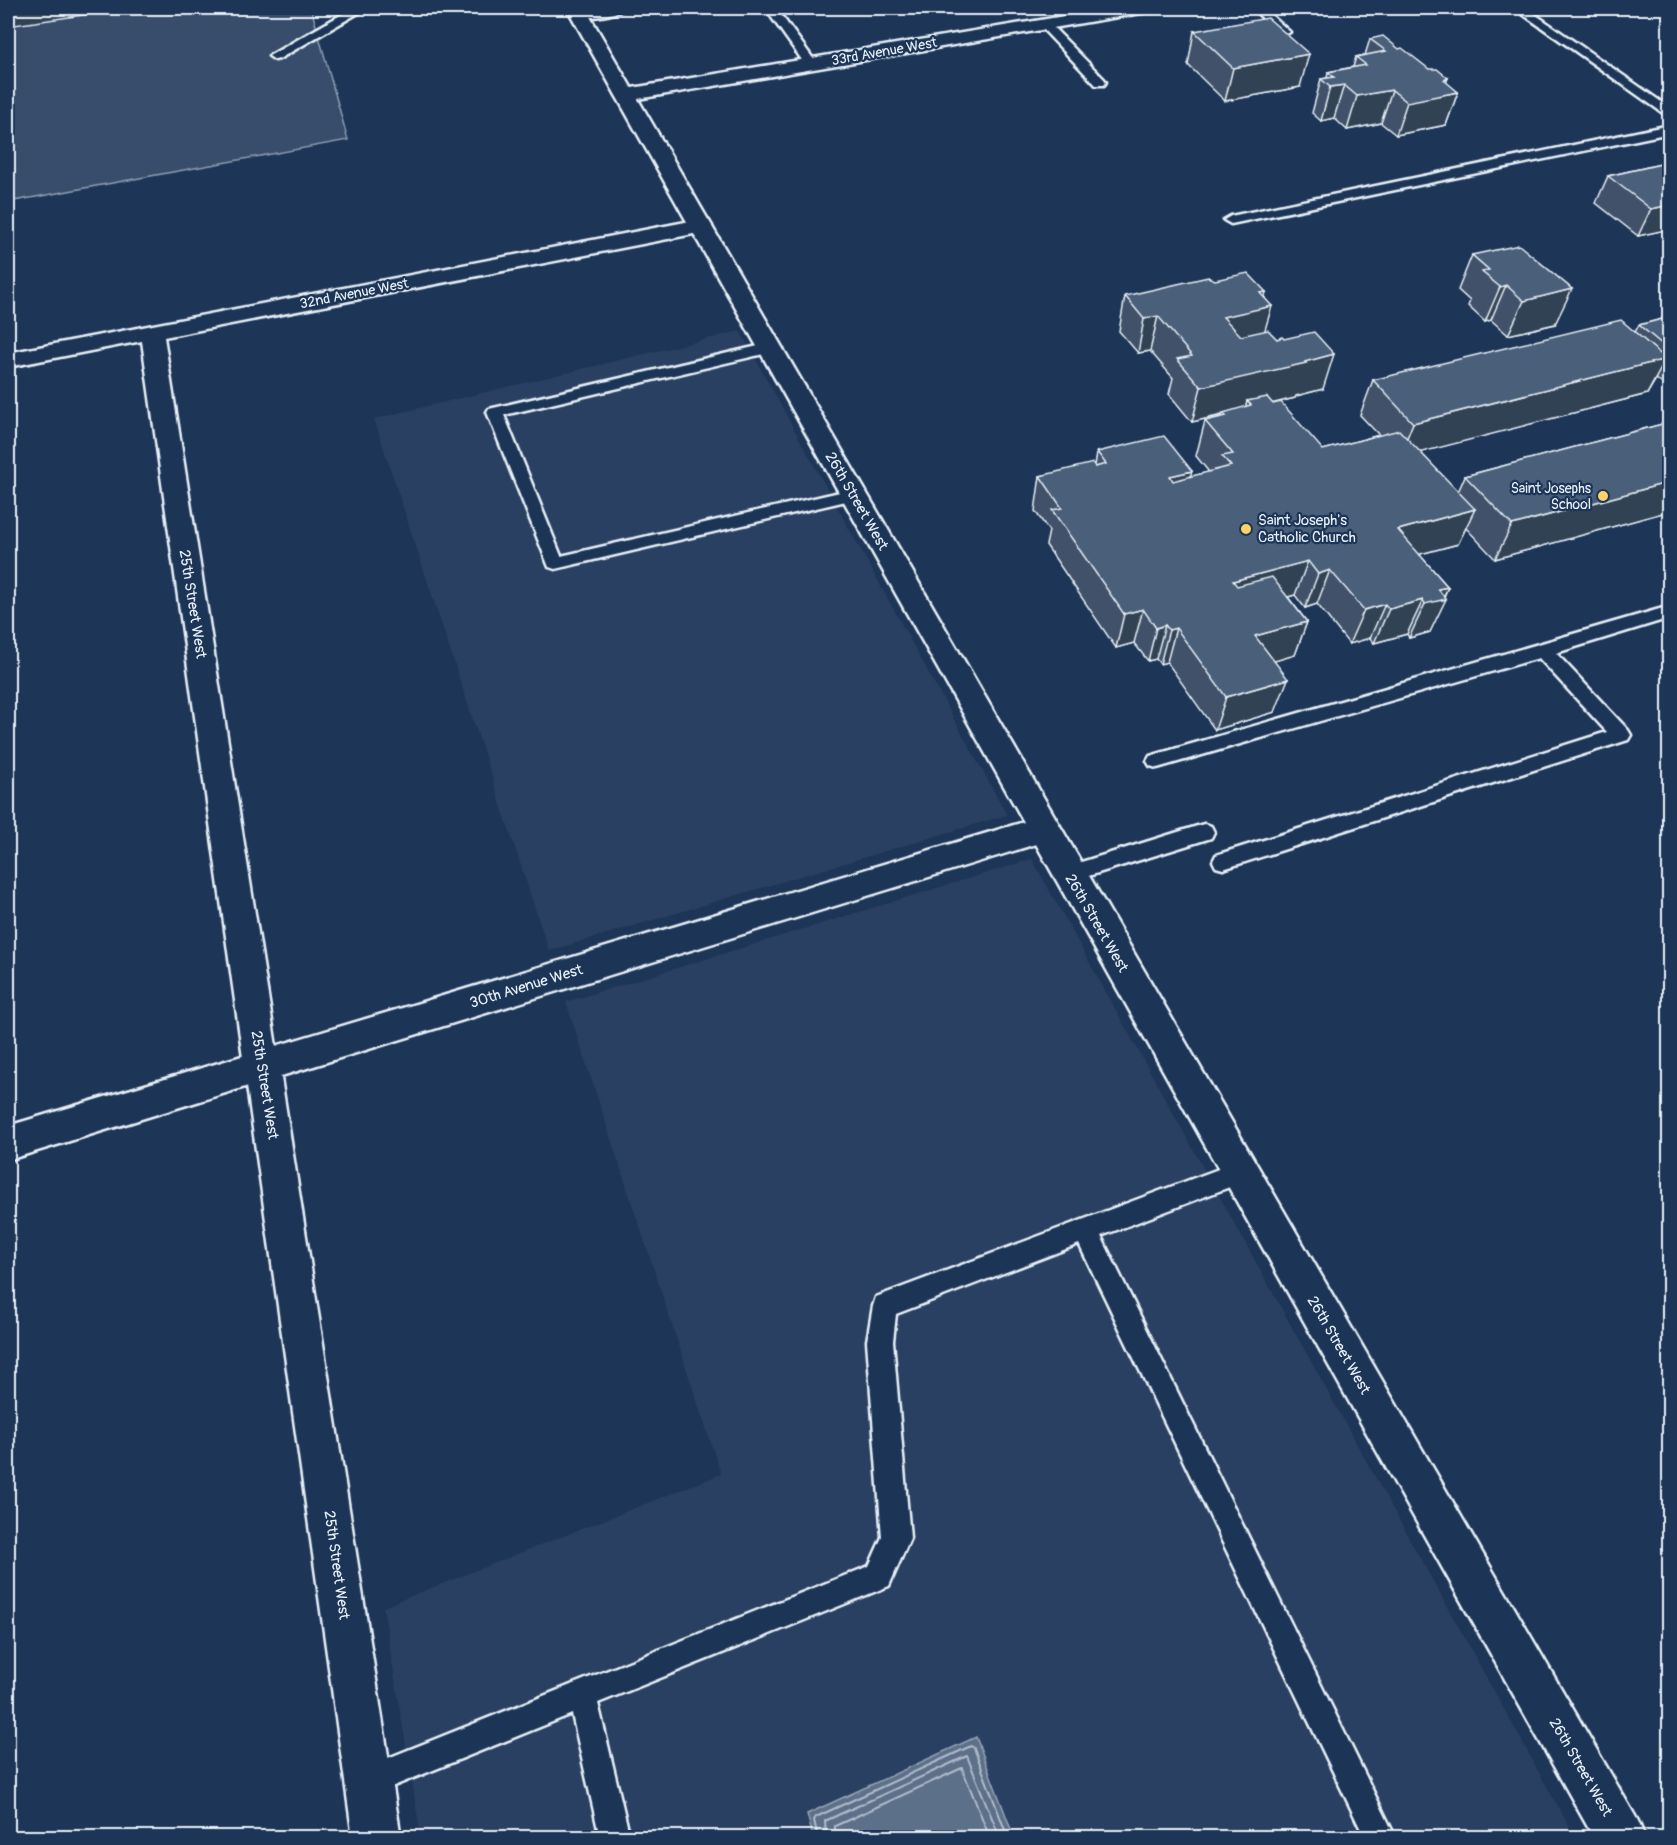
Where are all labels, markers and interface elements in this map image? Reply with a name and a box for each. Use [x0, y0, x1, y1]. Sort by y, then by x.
street label: 33rd Avenue West [830, 34, 939, 69]
street label: 32nd Avenue West [298, 275, 410, 312]
street label: 26th Street West [821, 449, 893, 555]
place label: Saint Josephs School [1511, 480, 1592, 513]
marker: Saint Josephs School [1596, 489, 1610, 503]
place label: Saint Joseph's Catholic Church [1258, 511, 1356, 547]
marker: Saint Joseph's Catholic Church [1239, 522, 1253, 536]
street label: 25th Street West [175, 548, 211, 661]
street label: 26th Street West [1061, 871, 1133, 977]
street label: 30th Avenue West [467, 960, 586, 1013]
street label: 25th Street West [247, 1029, 283, 1142]
street label: 26th Street West [1303, 1293, 1375, 1399]
street label: 25th Street West [319, 1509, 354, 1622]
street label: 26th Street West [1545, 1715, 1617, 1821]

